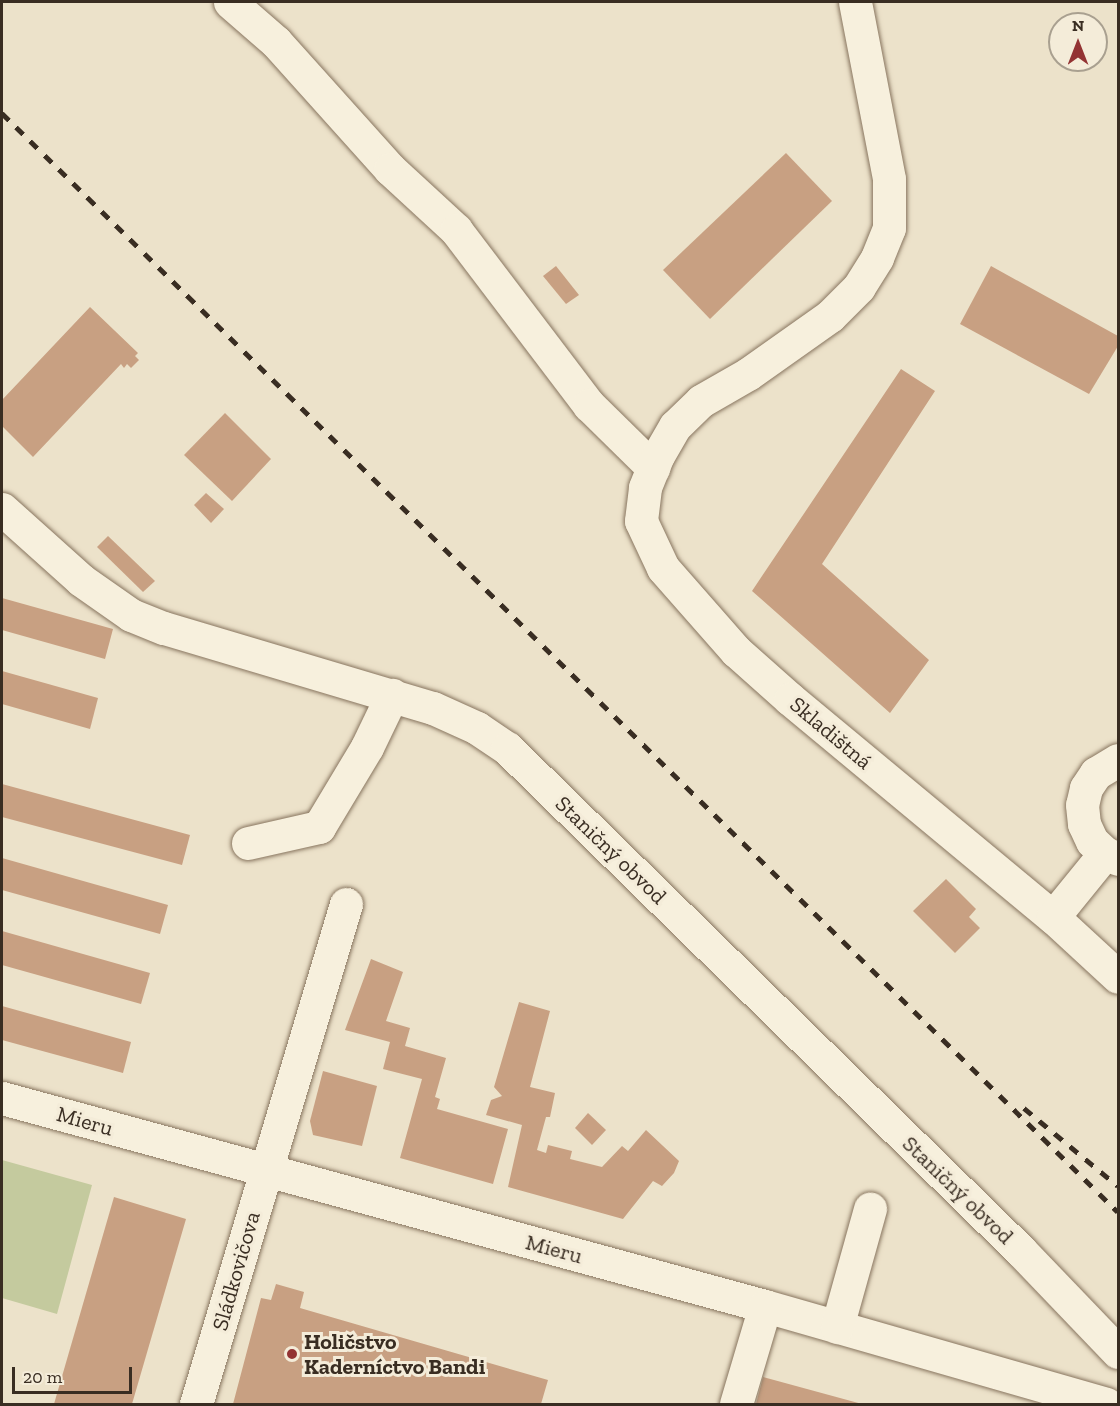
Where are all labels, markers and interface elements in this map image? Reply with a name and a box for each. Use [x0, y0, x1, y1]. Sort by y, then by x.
north arrow [1048, 12, 1108, 72]
text: N [1072, 16, 1084, 35]
street label: Skladištná [785, 691, 877, 775]
street label: Staničný obvod [550, 790, 672, 910]
street label: Mieru [54, 1100, 116, 1142]
street label: Staničný obvod [897, 1130, 1019, 1250]
street label: Sládkovičova [206, 1208, 266, 1334]
street label: Mieru [523, 1229, 585, 1269]
place label: Holičstvo Kaderníctvo Bandi [304, 1328, 485, 1380]
marker: Holičstvo Kaderníctvo Bandi [285, 1347, 299, 1361]
scale bar [15, 1355, 135, 1393]
text: 20 m [23, 1366, 62, 1388]

